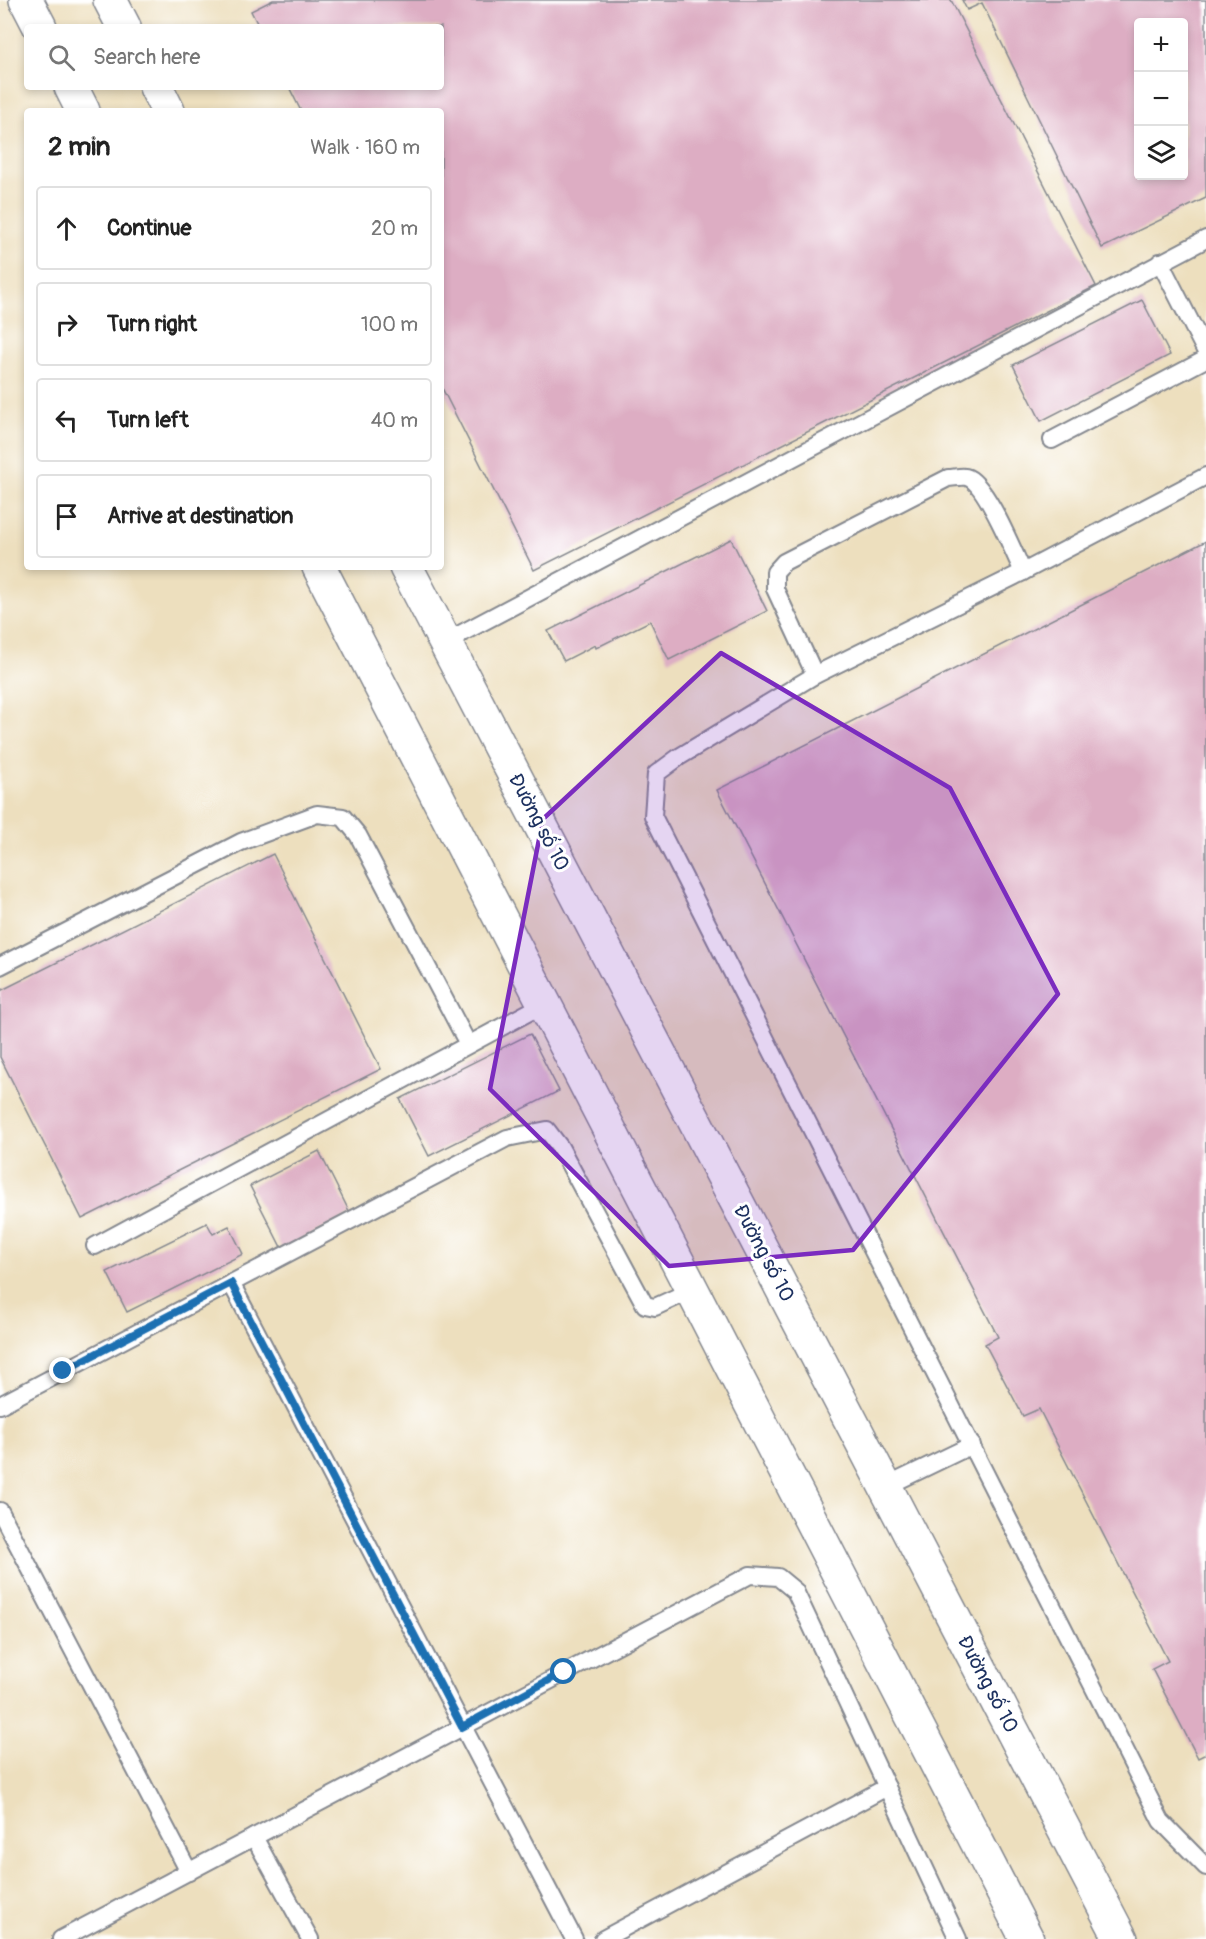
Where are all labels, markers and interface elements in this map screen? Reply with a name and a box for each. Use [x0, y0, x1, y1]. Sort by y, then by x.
map controls [1134, 18, 1188, 180]
button: + [1134, 18, 1188, 72]
search box [24, 24, 444, 90]
icon: search [45, 41, 78, 74]
text: Search here [93, 43, 200, 71]
button: − [1134, 72, 1188, 126]
button: layers [1134, 126, 1188, 180]
text: 2 min [48, 131, 110, 163]
text: Walk · 160 m [310, 135, 420, 160]
icon: ahead [50, 212, 83, 245]
text: Continue [107, 214, 191, 242]
text: 20 m [371, 216, 418, 241]
icon: right [50, 308, 83, 341]
text: Turn right [107, 310, 197, 338]
text: 100 m [361, 312, 418, 337]
icon: left [50, 404, 83, 437]
text: Turn left [107, 406, 189, 434]
text: 40 m [371, 408, 418, 433]
icon: arrive [50, 500, 83, 533]
text: Arrive at destination [107, 502, 293, 530]
street label: Đường số 10 [503, 769, 575, 875]
street label: Đường số 10 [728, 1200, 800, 1306]
route end [49, 1357, 75, 1383]
street label: Đường số 10 [952, 1631, 1024, 1737]
route start [550, 1658, 576, 1684]

